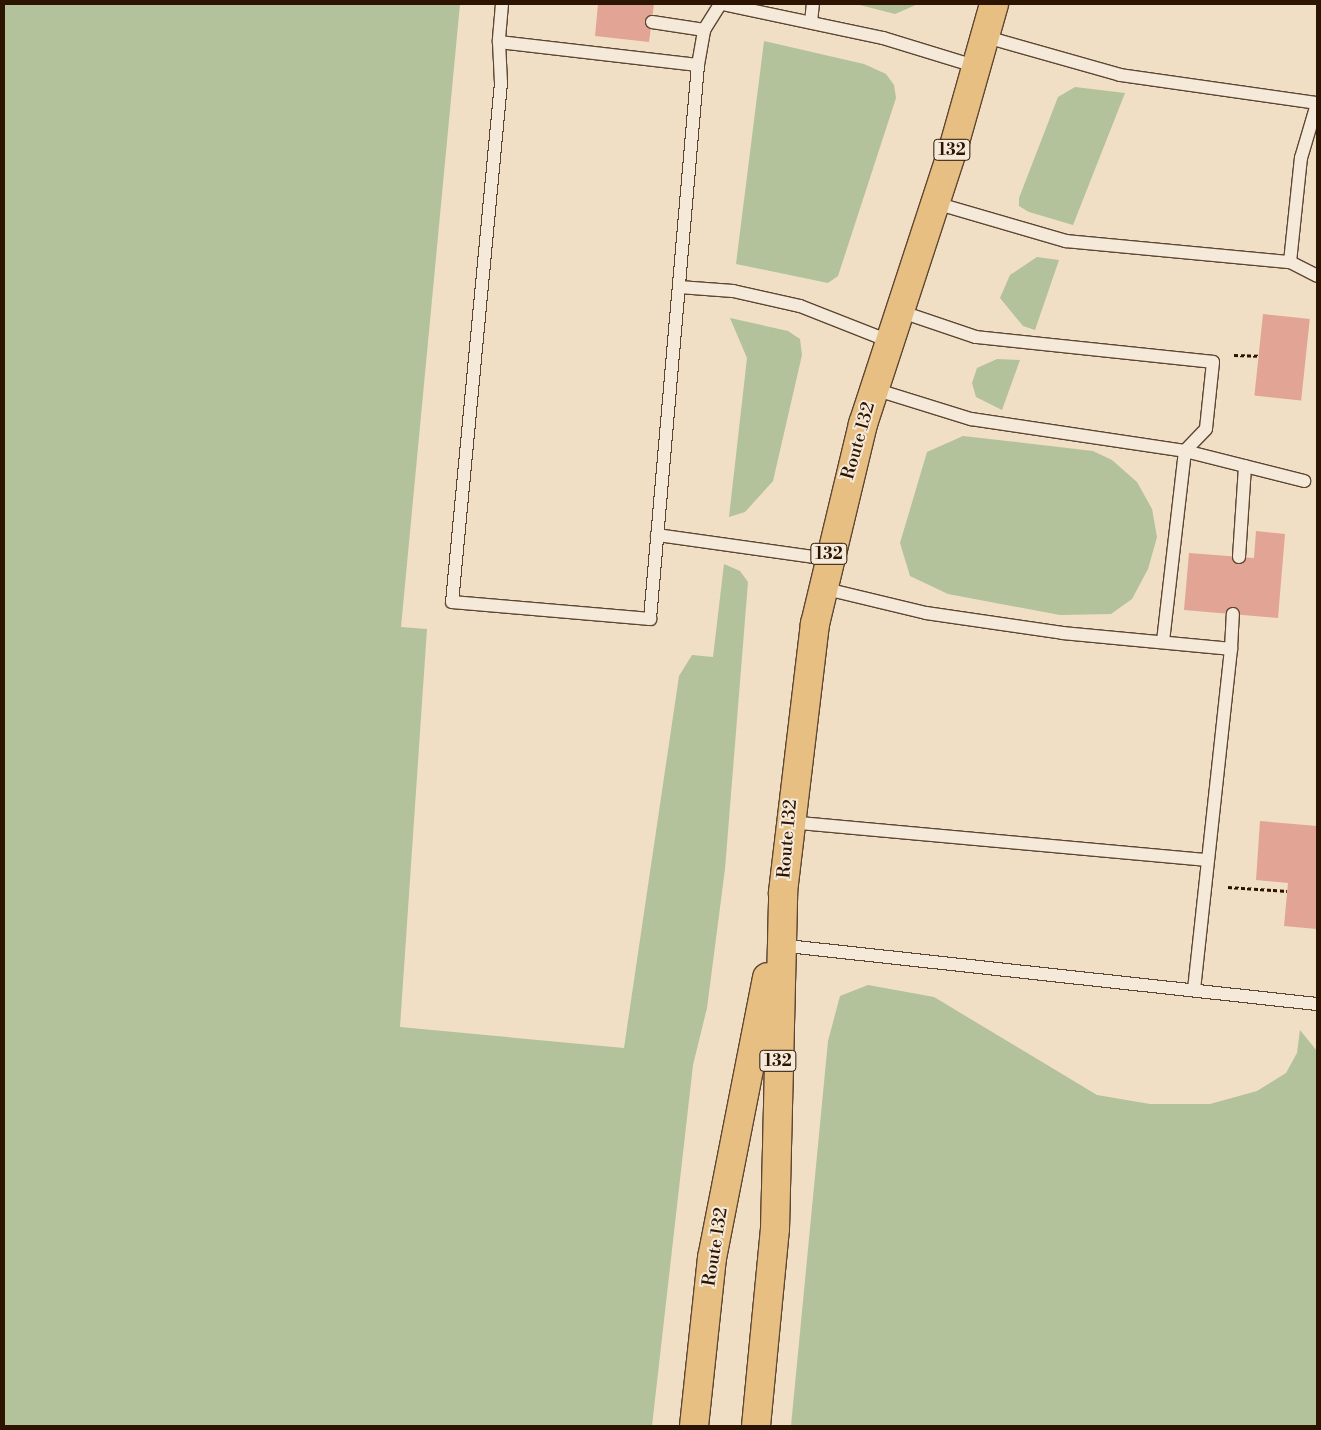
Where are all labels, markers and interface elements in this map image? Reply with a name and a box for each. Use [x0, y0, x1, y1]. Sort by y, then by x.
road number: 132 [933, 136, 971, 164]
street label: Route 132 [838, 400, 880, 482]
road number: 132 [810, 540, 848, 568]
street label: Route 132 [774, 798, 802, 880]
road number: 132 [759, 1048, 797, 1074]
street label: Route 132 [699, 1206, 733, 1288]

